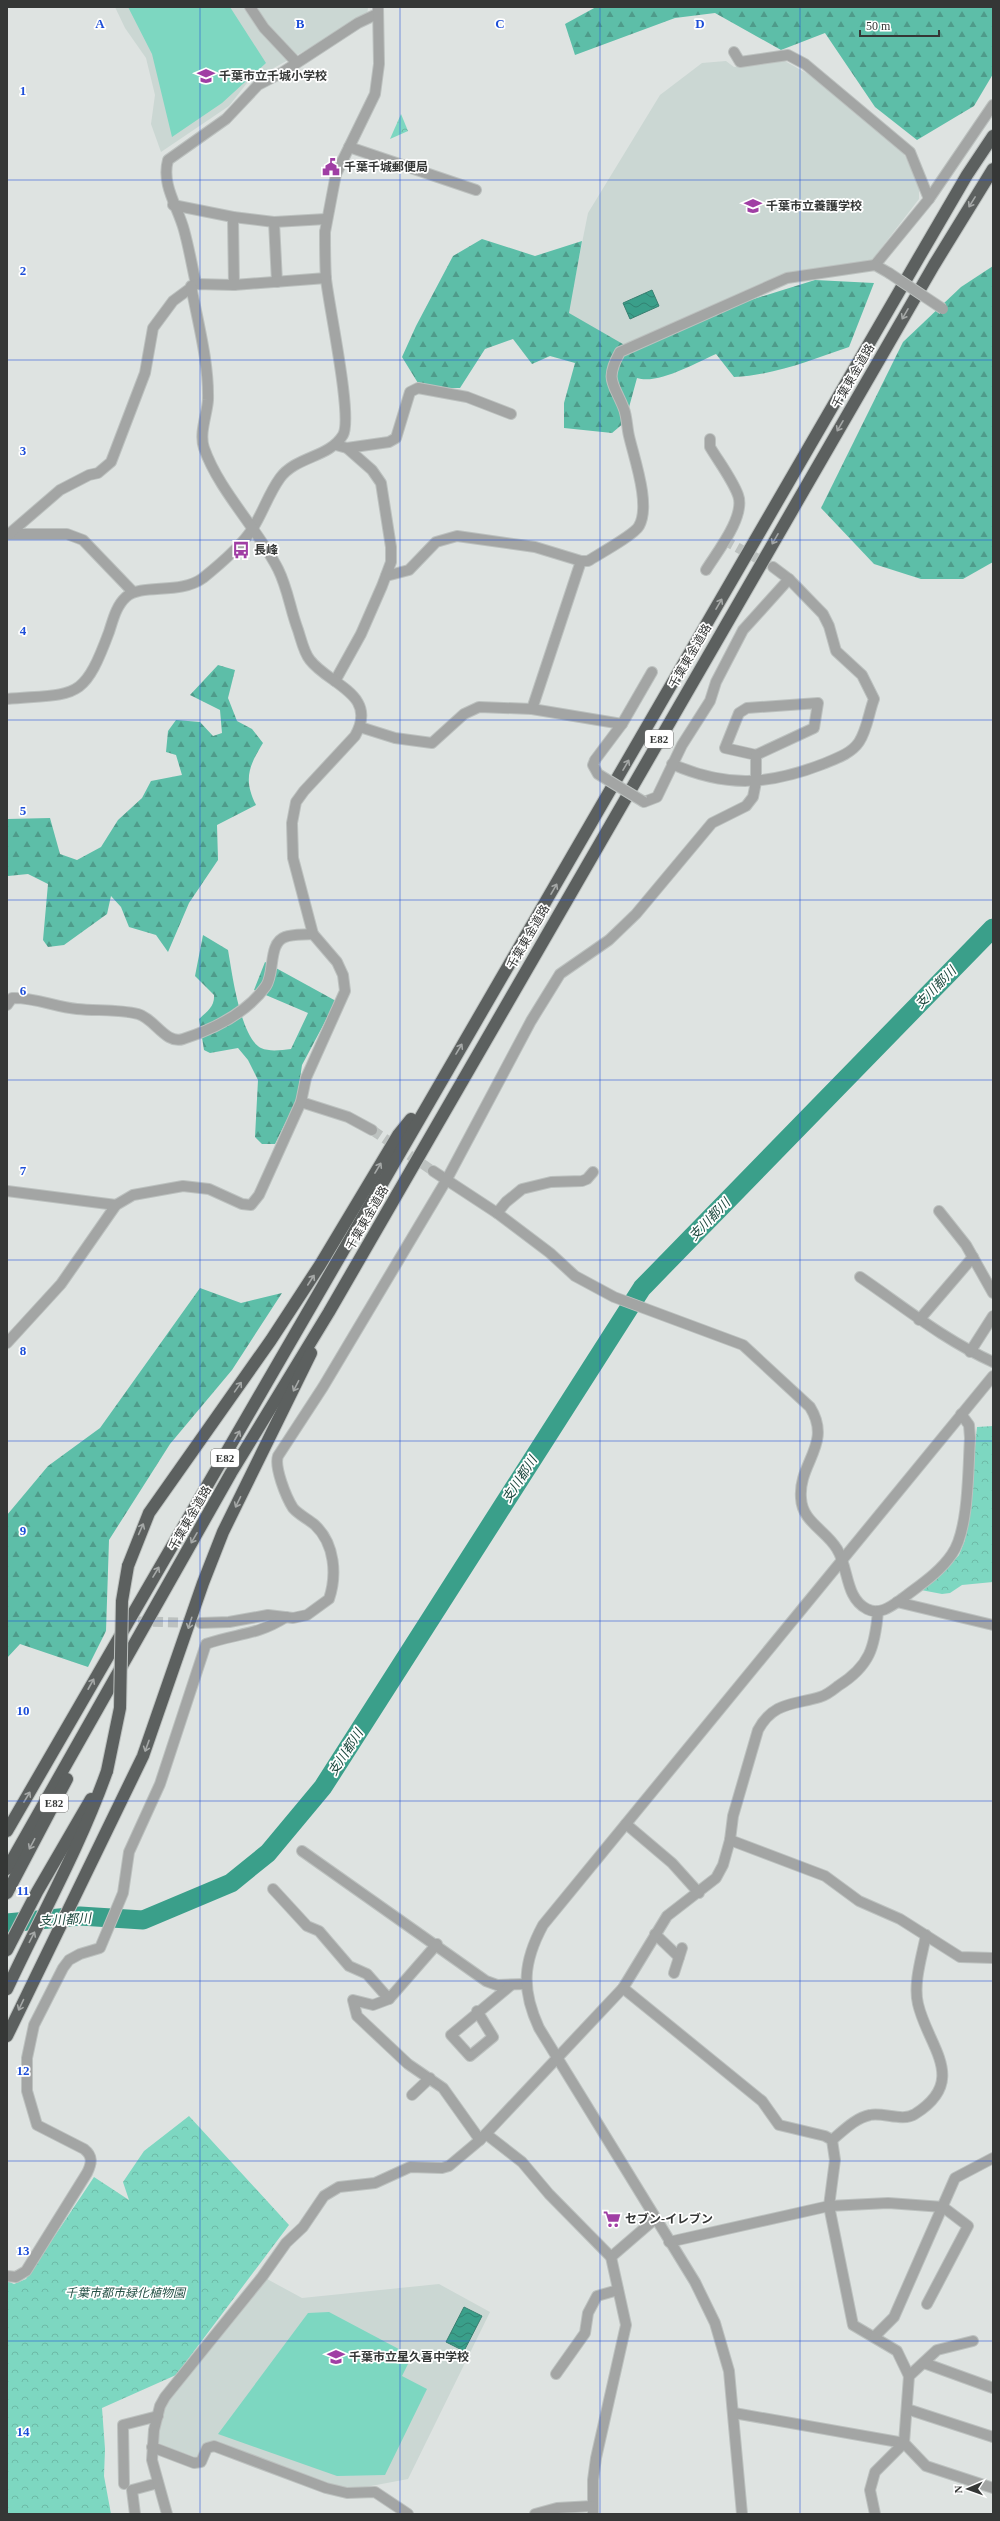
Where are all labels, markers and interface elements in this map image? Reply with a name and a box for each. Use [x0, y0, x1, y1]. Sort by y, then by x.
scale bar [860, 12, 939, 38]
text: A [95, 16, 105, 31]
text: B [296, 16, 305, 31]
text: C [495, 16, 505, 31]
text: D [695, 16, 705, 31]
text: 50 m [866, 19, 891, 33]
school or university icon: 千葉市立千城小学校 [196, 66, 216, 86]
place label: 千葉市立千城小学校 [219, 69, 327, 83]
text: 1 [20, 83, 26, 98]
public building icon: 千葉千城郵便局 [321, 157, 341, 177]
place label: 千葉千城郵便局 [344, 160, 428, 174]
school or university icon: 千葉市立養護学校 [743, 196, 763, 216]
one-way arrow [968, 196, 976, 208]
place label: 千葉市立養護学校 [766, 199, 862, 213]
text: 2 [20, 263, 26, 278]
one-way arrow [901, 308, 909, 320]
street label: 千葉東金道路 [829, 341, 877, 411]
one-way arrow [835, 420, 843, 432]
text: 3 [20, 443, 27, 458]
one-way arrow [770, 533, 778, 545]
bus stop icon: 長峰 [231, 540, 251, 560]
place label: 長峰 [254, 543, 278, 557]
one-way arrow [716, 598, 724, 610]
street label: 千葉東金道路 [666, 621, 714, 691]
text: 4 [20, 623, 27, 638]
road number: E82 [645, 730, 673, 748]
one-way arrow [623, 759, 631, 771]
text: 5 [20, 803, 27, 818]
one-way arrow [550, 883, 558, 895]
street label: 千葉東金道路 [504, 902, 552, 972]
water label: 支川都川 [912, 962, 960, 1011]
text: 6 [20, 983, 27, 998]
one-way arrow [455, 1044, 463, 1055]
one-way arrow [375, 1162, 383, 1174]
text: 7 [20, 1163, 27, 1178]
street label: 千葉東金道路 [343, 1183, 391, 1253]
water label: 支川都川 [686, 1194, 734, 1243]
one-way arrow [307, 1274, 315, 1285]
text: 8 [20, 1343, 27, 1358]
one-way arrow [291, 1380, 299, 1392]
one-way arrow [234, 1382, 242, 1393]
one-way arrow [234, 1430, 241, 1442]
road number: E82 [211, 1449, 239, 1467]
water label: 支川都川 [499, 1452, 541, 1505]
street label: 千葉東金道路 [166, 1483, 214, 1553]
one-way arrow [234, 1496, 241, 1508]
text: 9 [20, 1523, 27, 1538]
one-way arrow [138, 1524, 146, 1536]
one-way arrow [190, 1532, 198, 1544]
one-way arrow [153, 1566, 161, 1578]
one-way arrow [185, 1617, 193, 1629]
one-way arrow [88, 1679, 96, 1691]
text: 10 [17, 1703, 30, 1718]
water label: 支川都川 [325, 1725, 367, 1778]
one-way arrow [142, 1739, 150, 1751]
one-way arrow [23, 1792, 31, 1803]
road number: E82 [40, 1794, 68, 1812]
one-way arrow [28, 1837, 36, 1849]
text: 11 [17, 1883, 29, 1898]
water label: 支川都川 [39, 1911, 93, 1928]
one-way arrow [29, 1931, 37, 1943]
one-way arrow [17, 1998, 24, 2010]
text: 12 [17, 2063, 30, 2078]
supermarket icon: セブン-イレブン [602, 2209, 622, 2229]
place label: セブン-イレブン [625, 2212, 713, 2226]
text: 13 [17, 2243, 30, 2258]
park label: 千葉市都市緑化植物園 [65, 2286, 187, 2300]
school or university icon: 千葉市立星久喜中学校 [326, 2347, 346, 2367]
place label: 千葉市立星久喜中学校 [349, 2350, 469, 2364]
text: 14 [17, 2424, 30, 2439]
north arrow [948, 2469, 988, 2509]
text: N [952, 2485, 964, 2494]

